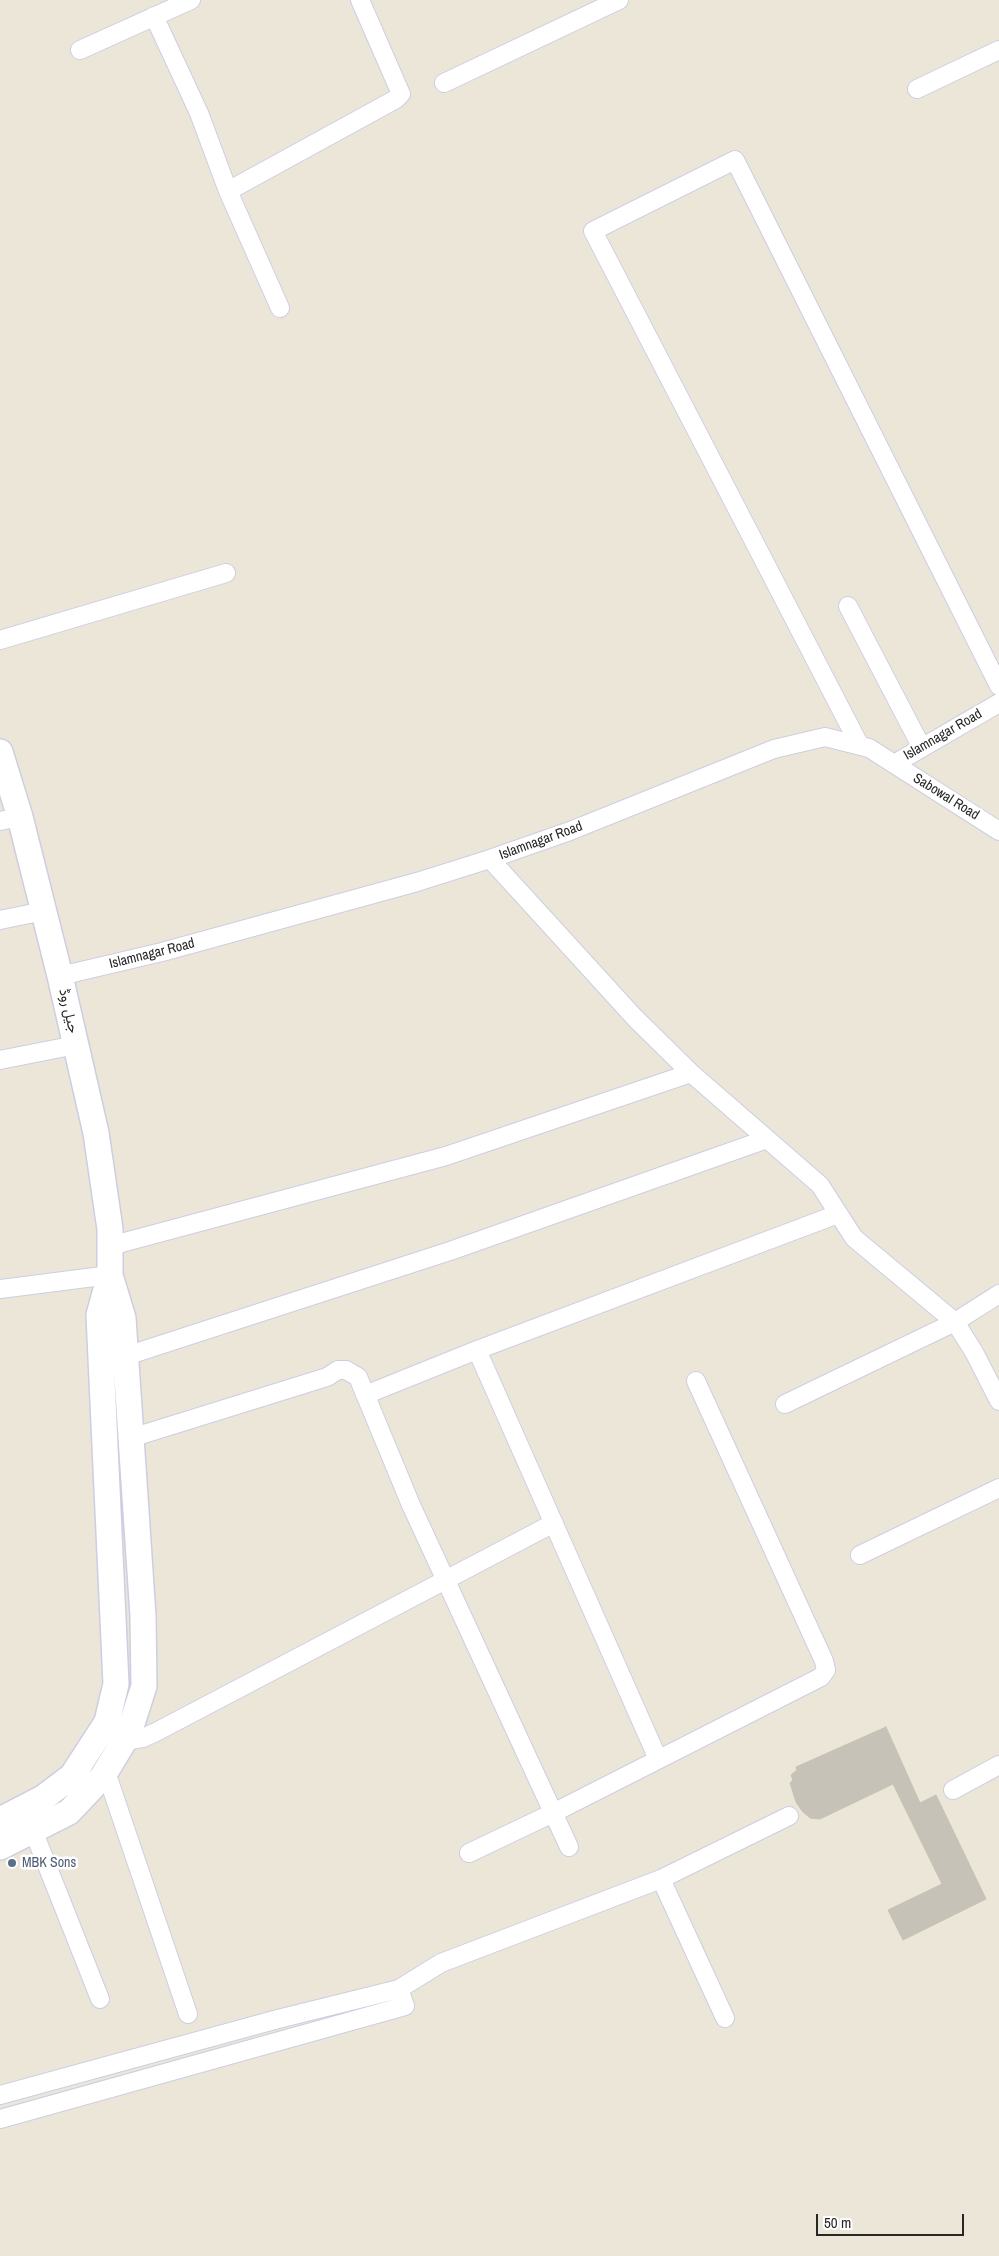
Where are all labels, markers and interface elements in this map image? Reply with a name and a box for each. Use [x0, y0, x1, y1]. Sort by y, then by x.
street label: Islamnagar Road [901, 706, 985, 764]
street label: Sabowal Road [910, 770, 982, 824]
street label: Islamnagar Road [497, 818, 585, 864]
street label: Islamnagar Road [108, 935, 196, 973]
street label: جیل روڈ [55, 987, 81, 1035]
place label: MBK Sons [22, 1855, 76, 1871]
marker: MBK Sons [6, 1857, 18, 1869]
scale bar [819, 2204, 966, 2236]
text: 50 m [824, 2212, 851, 2233]

